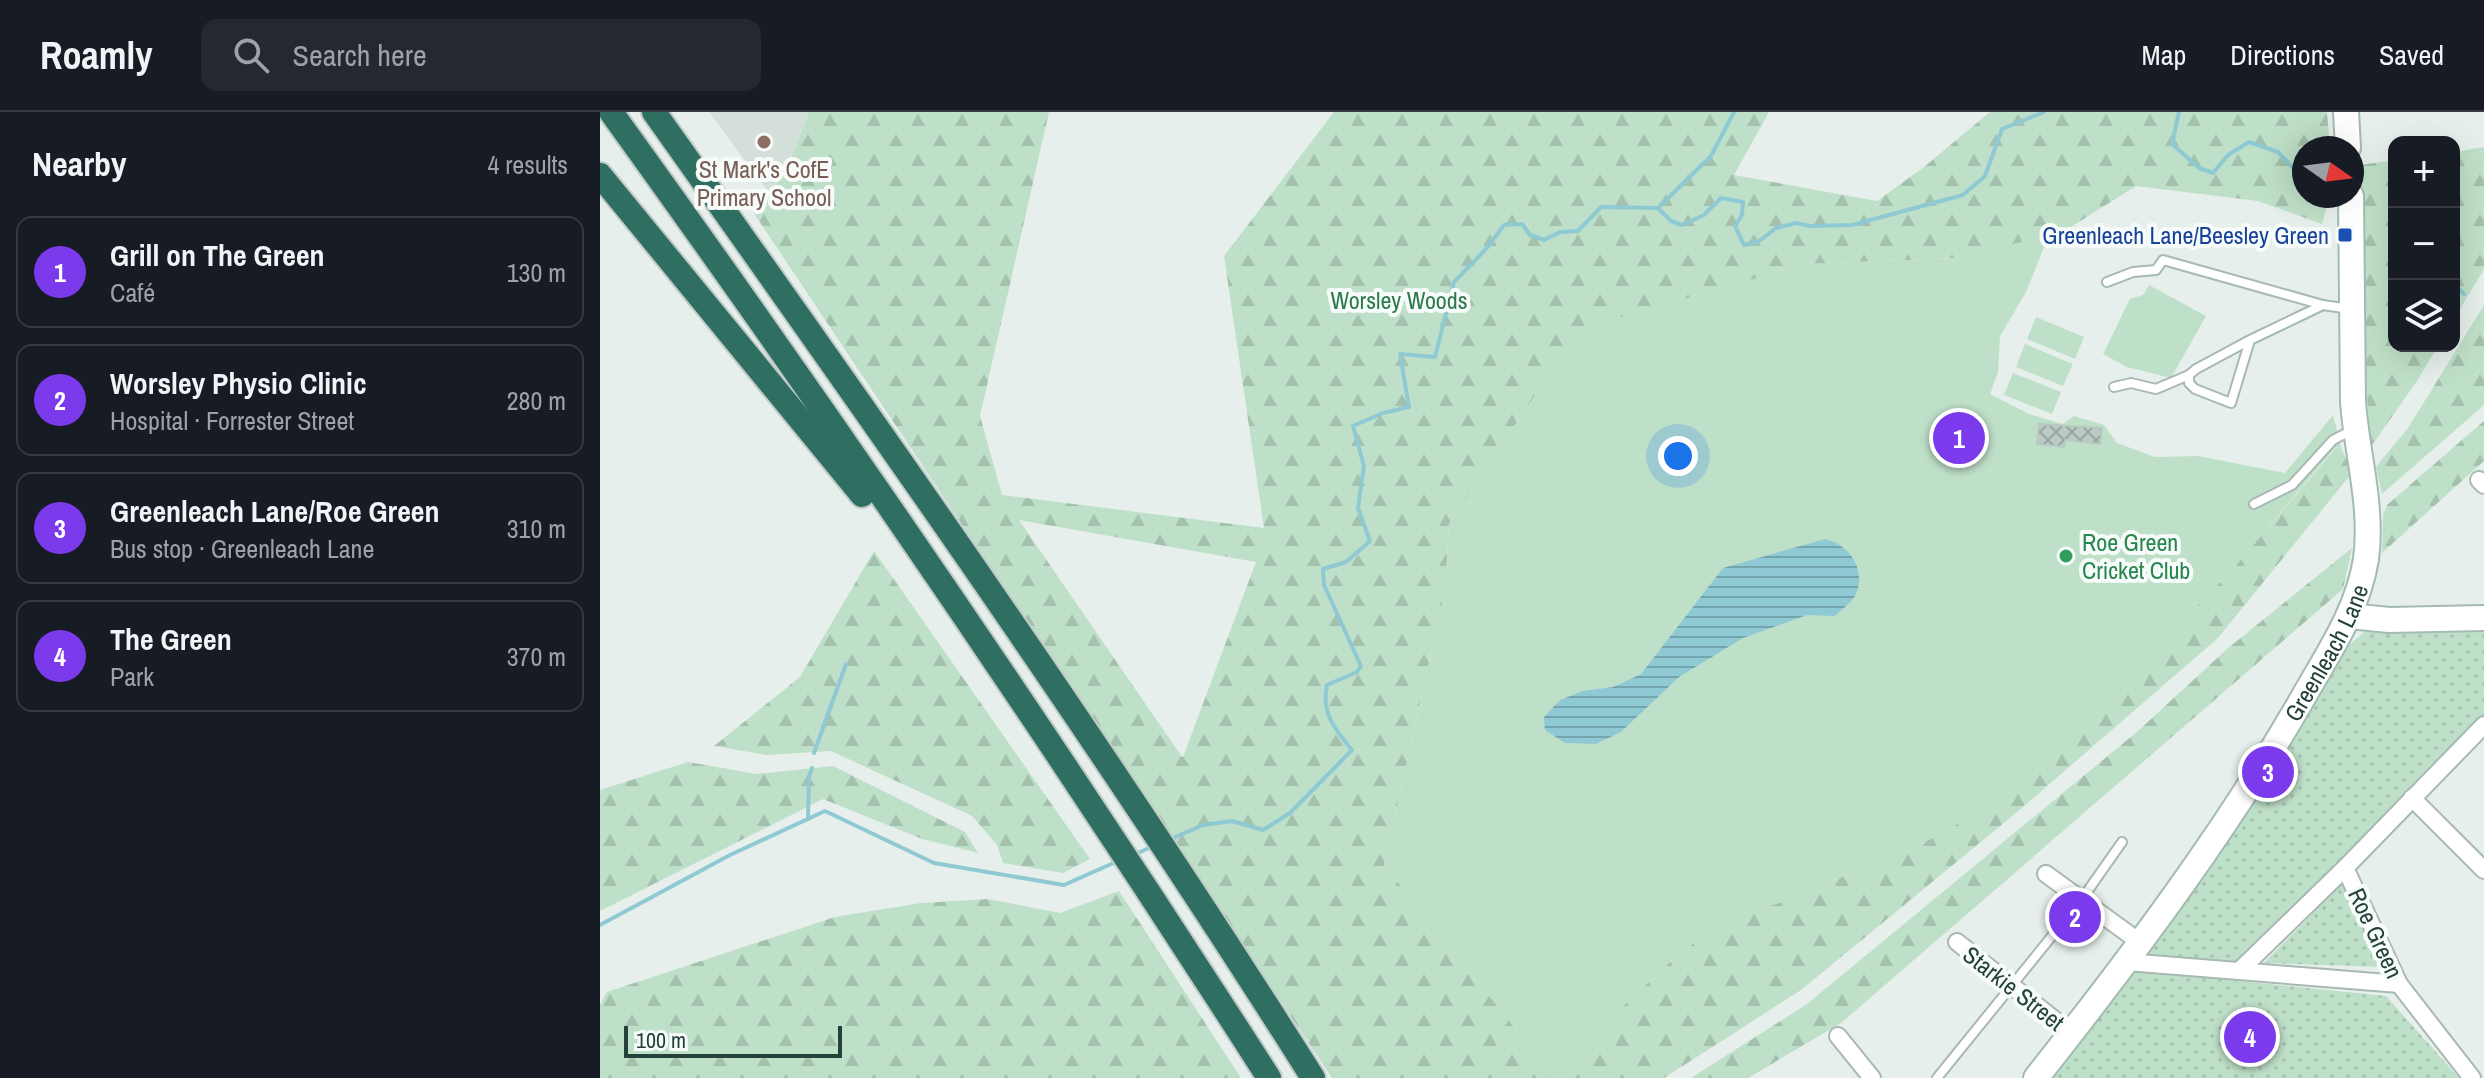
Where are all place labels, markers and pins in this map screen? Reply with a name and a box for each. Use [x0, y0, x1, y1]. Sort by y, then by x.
marker: St Mark's CofE Primary School [755, 133, 773, 151]
place label: St Mark's CofE Primary School [697, 153, 831, 213]
place label: Greenleach Lane/Beesley Green [2042, 219, 2329, 251]
marker: Greenleach Lane/Beesley Green [2336, 226, 2354, 244]
pin: 1 [1933, 408, 1985, 468]
place label: Roe Green Cricket Club [2082, 526, 2190, 586]
marker: Roe Green Cricket Club [2057, 547, 2075, 565]
pin: 3 [2242, 742, 2294, 802]
pin: 2 [2049, 887, 2101, 947]
pin: 4 [2224, 1007, 2276, 1067]

